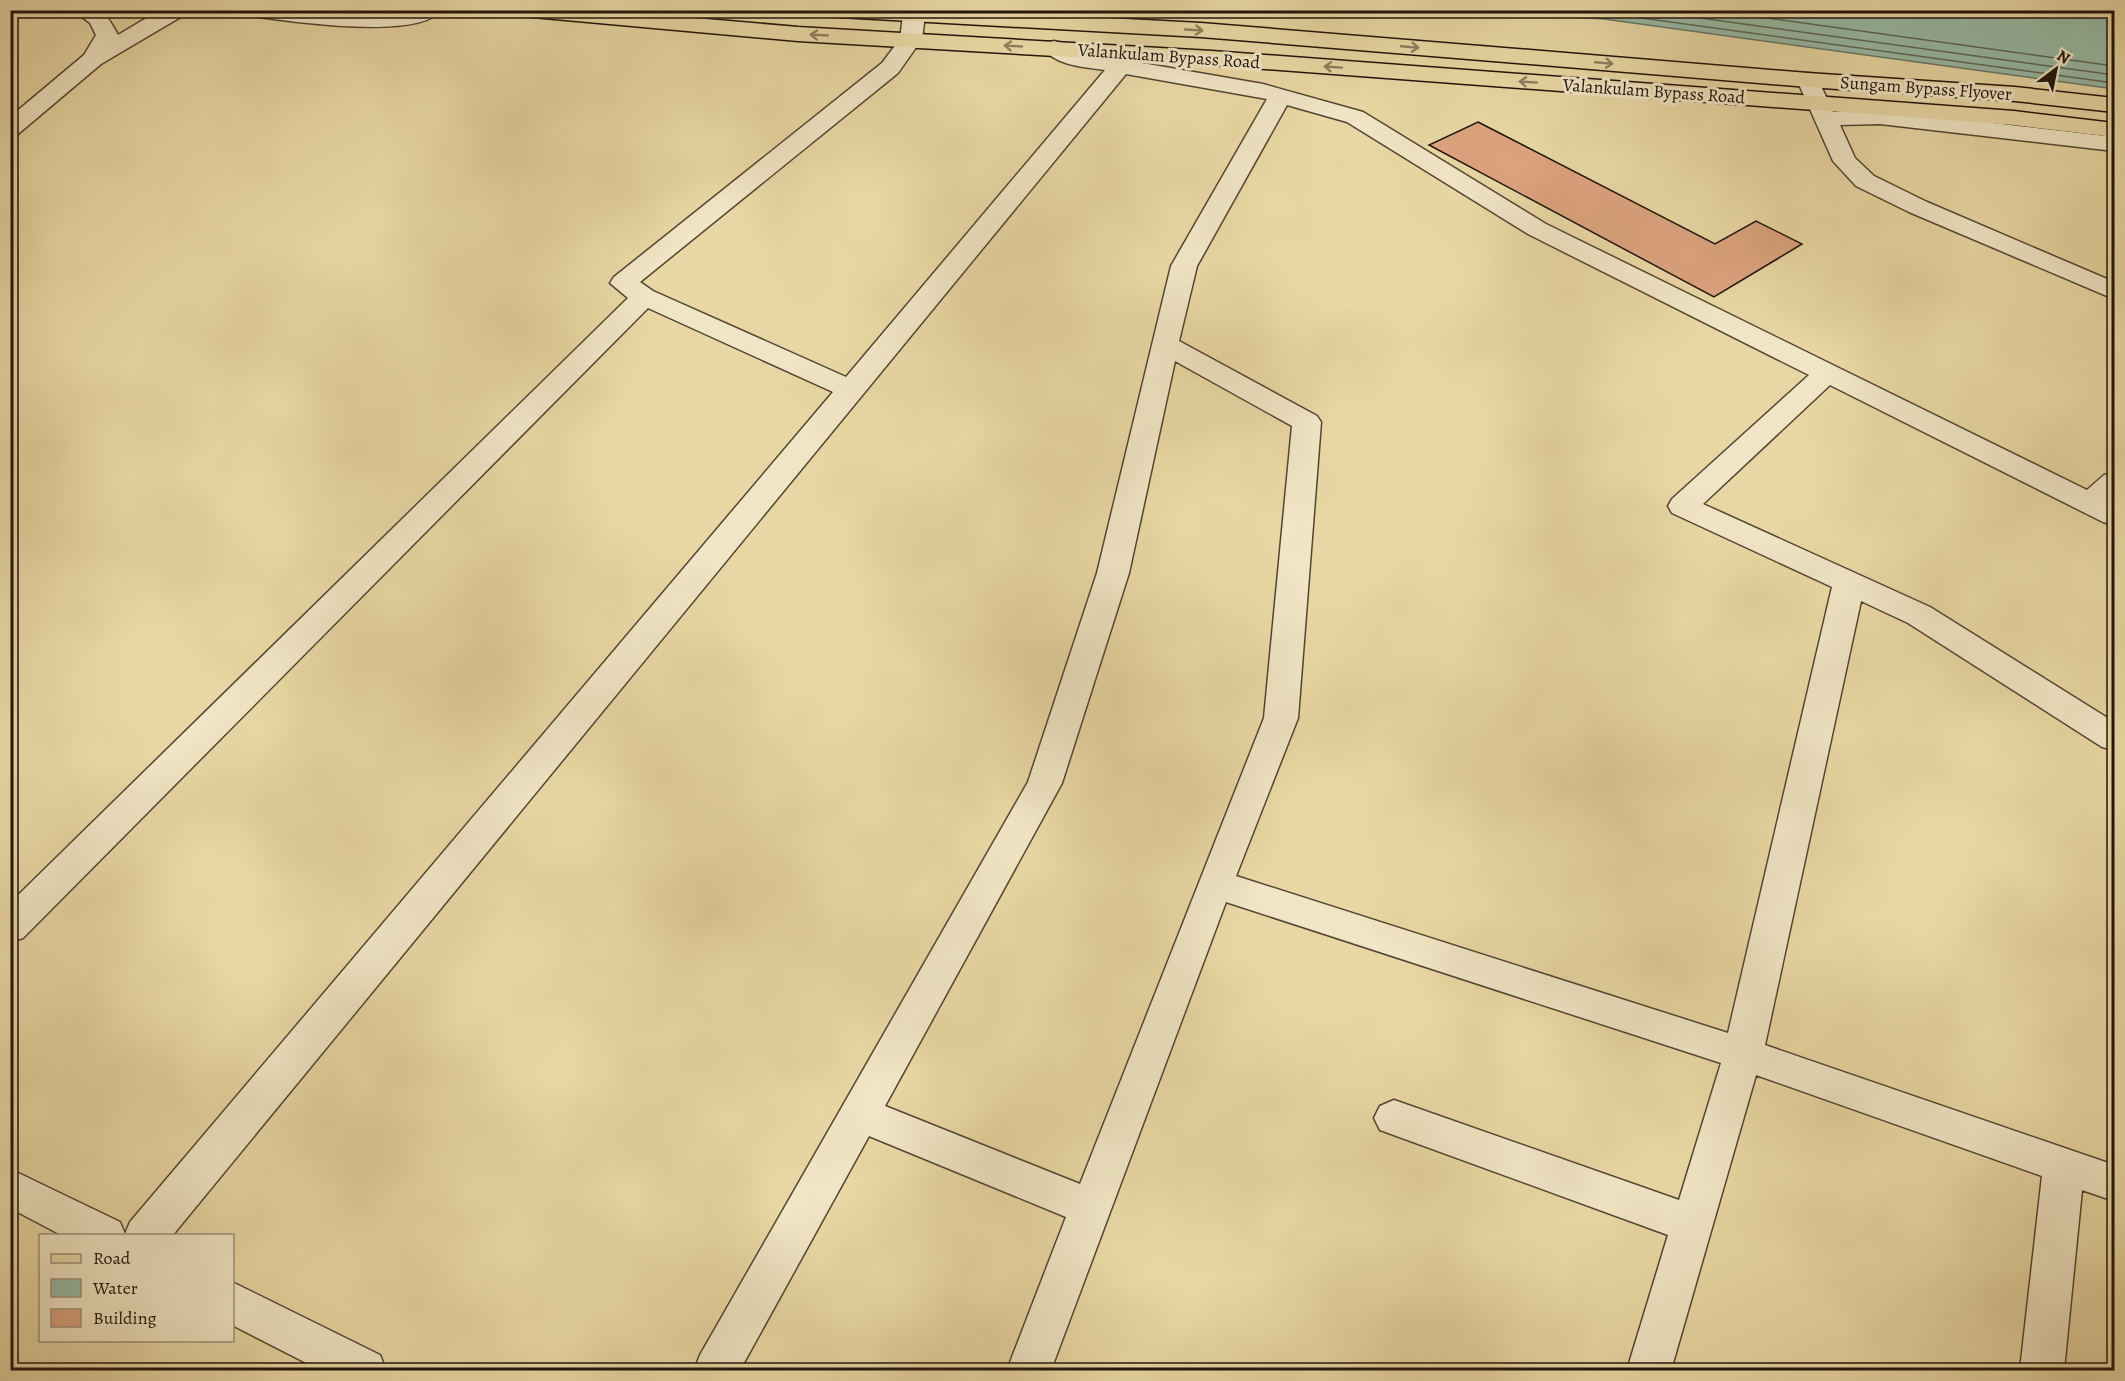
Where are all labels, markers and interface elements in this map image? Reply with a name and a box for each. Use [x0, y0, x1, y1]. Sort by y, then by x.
one-way arrow [1184, 25, 1204, 36]
one-way arrow [809, 29, 829, 40]
street label: Valankulam Bypass Road [1076, 38, 1261, 74]
north arrow [2026, 39, 2086, 99]
one-way arrow [1004, 40, 1024, 51]
one-way arrow [1399, 42, 1419, 53]
text: N [2053, 45, 2074, 70]
one-way arrow [1594, 58, 1613, 69]
one-way arrow [1324, 61, 1344, 72]
street label: Sungam Bypass Flyover [1839, 70, 2013, 106]
street label: Valankulam Bypass Road [1561, 73, 1746, 109]
one-way arrow [1518, 76, 1538, 87]
legend [39, 1234, 234, 1342]
text: Road [93, 1246, 131, 1270]
text: Water [92, 1276, 138, 1300]
text: Building [93, 1306, 157, 1330]

